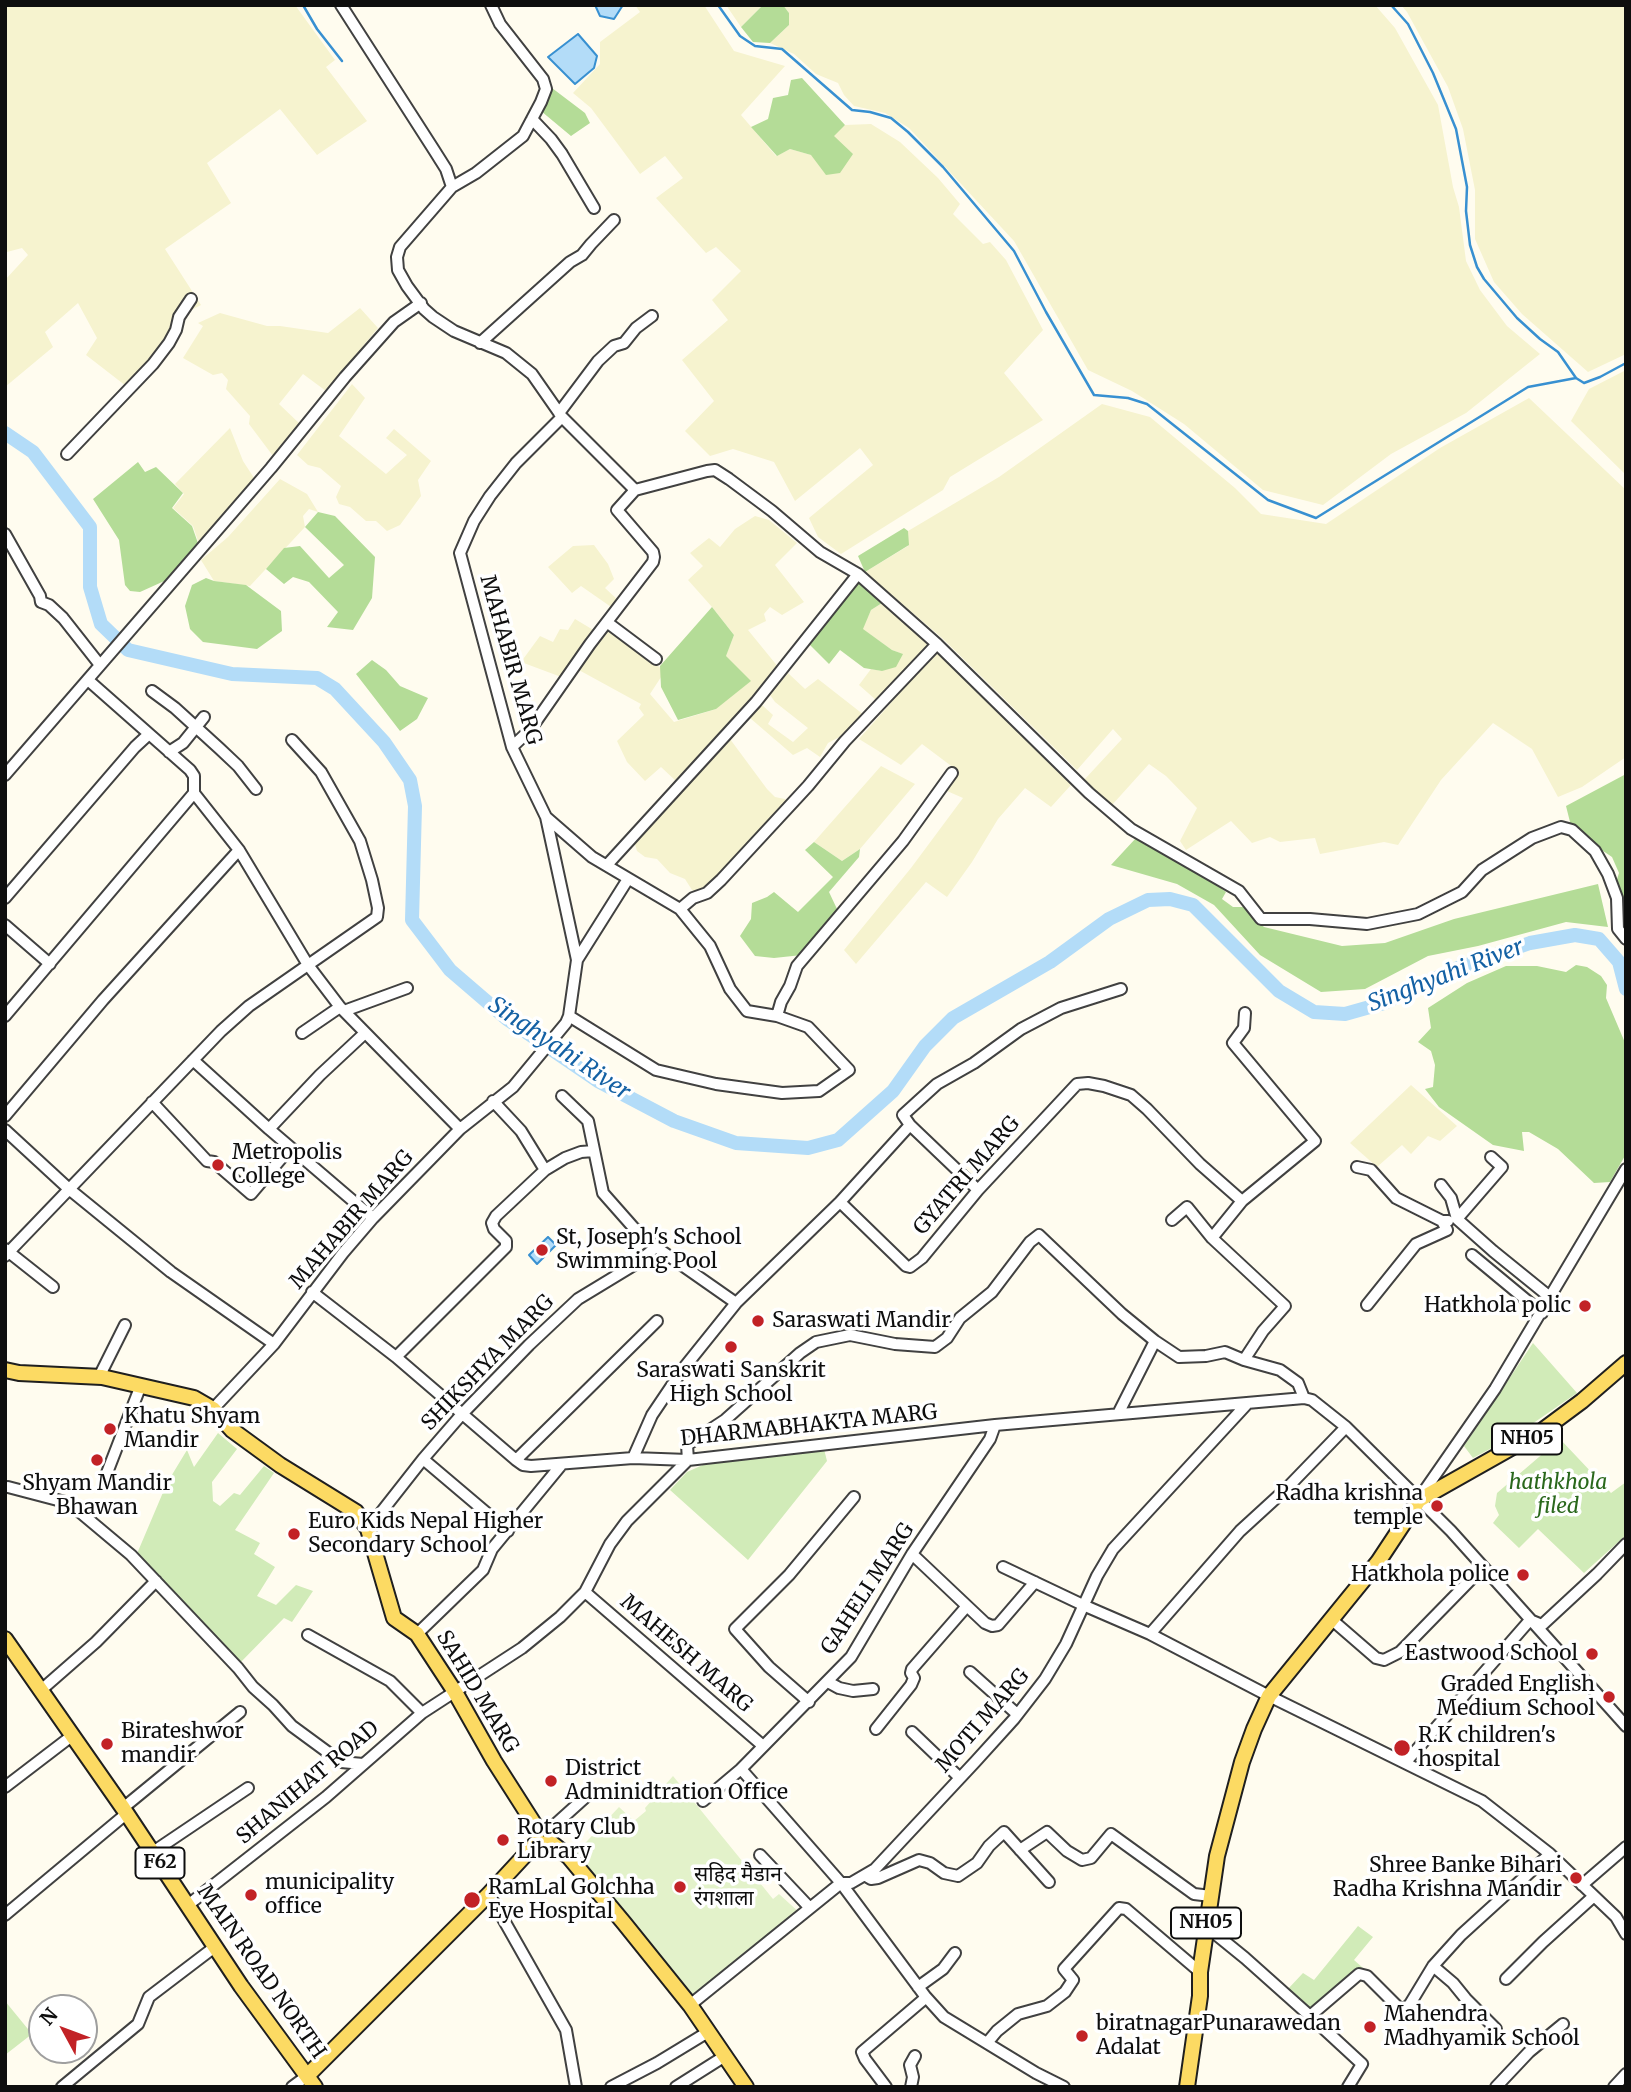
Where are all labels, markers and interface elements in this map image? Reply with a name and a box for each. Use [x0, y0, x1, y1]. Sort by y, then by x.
street label: MAHABIR MARG [474, 572, 546, 748]
water label: Singhyahi River [1364, 934, 1528, 1018]
water label: Singhyahi River [483, 992, 635, 1106]
street label: GYATRI MARG [909, 1112, 1025, 1240]
place label: Metropolis College [232, 1140, 342, 1190]
street label: MAHABIR MARG [285, 1146, 419, 1294]
marker: Metropolis College [210, 1157, 226, 1173]
place label: St, Joseph's School Swimming Pool [556, 1225, 741, 1275]
marker: St, Joseph's School Swimming Pool [534, 1242, 550, 1258]
street label: SHIKSHYA MARG [417, 1290, 559, 1436]
place label: Hatkhola polic [1424, 1293, 1571, 1319]
marker: Hatkhola polic [1577, 1298, 1593, 1314]
place label: Saraswati Mandir [772, 1308, 951, 1334]
marker: Saraswati Mandir [750, 1313, 766, 1329]
marker: Saraswati Sanskrit High School [723, 1339, 739, 1355]
place label: Saraswati Sanskrit High School [636, 1358, 826, 1408]
street label: DHARMABHAKTA MARG [679, 1400, 939, 1452]
place label: Khatu Shyam Mandir [124, 1404, 260, 1454]
marker: Khatu Shyam Mandir [102, 1421, 118, 1437]
road number: NH05 [1492, 1424, 1562, 1455]
marker: Shyam Mandir Bhawan [89, 1452, 105, 1468]
park label: hathkhola filed [1509, 1470, 1607, 1520]
place label: Shyam Mandir Bhawan [22, 1471, 172, 1521]
place label: Radha krishna temple [1275, 1481, 1423, 1531]
marker: Radha krishna temple [1429, 1498, 1445, 1514]
place label: Euro Kids Nepal Higher Secondary School [308, 1509, 543, 1559]
street label: GAHELI MARG [816, 1519, 920, 1659]
marker: Euro Kids Nepal Higher Secondary School [286, 1526, 302, 1542]
place label: Hatkhola police [1351, 1562, 1509, 1588]
marker: Hatkhola police [1515, 1567, 1531, 1583]
street label: MAHESH MARG [615, 1590, 757, 1718]
street label: SAHID MARG [431, 1626, 523, 1758]
place label: Eastwood School [1405, 1641, 1578, 1667]
marker: Eastwood School [1584, 1646, 1600, 1662]
street label: MOTI MARG [931, 1664, 1035, 1778]
place label: Graded English Medium School [1437, 1672, 1595, 1722]
marker: Graded English Medium School [1601, 1689, 1617, 1705]
street label: SHANIHAT ROAD [232, 1716, 384, 1850]
place label: Birateshwor mandir [121, 1719, 244, 1769]
place label: R.K children's hospital [1418, 1723, 1555, 1773]
marker: Birateshwor mandir [99, 1736, 115, 1752]
marker: R.K children's hospital [1392, 1738, 1412, 1758]
place label: District Adminidtration Office [565, 1756, 788, 1806]
marker: District Adminidtration Office [543, 1773, 559, 1789]
place label: Rotary Club Library [517, 1815, 636, 1865]
marker: Rotary Club Library [495, 1832, 511, 1848]
road number: F62 [136, 1848, 184, 1879]
place label: Shree Banke Bihari Radha Krishna Mandir [1333, 1853, 1562, 1903]
place label: सहिद मैडान रंगशाला [694, 1862, 782, 1912]
place label: municipality office [265, 1870, 394, 1920]
marker: Shree Banke Bihari Radha Krishna Mandir [1568, 1870, 1584, 1886]
place label: RamLal Golchha Eye Hospital [488, 1875, 655, 1925]
marker: सहिद मैडान रंगशाला [672, 1879, 688, 1895]
street label: MAIN ROAD NORTH [191, 1880, 331, 2064]
marker: municipality office [243, 1887, 259, 1903]
marker: RamLal Golchha Eye Hospital [462, 1890, 482, 1910]
road number: NH05 [1171, 1908, 1241, 1938]
north arrow [28, 1994, 98, 2064]
place label: Mahendra Madhyamik School [1384, 2002, 1580, 2052]
text: N [35, 2003, 63, 2030]
place label: biratnagarPunarawedan Adalat [1096, 2011, 1341, 2061]
marker: Mahendra Madhyamik School [1362, 2019, 1378, 2035]
marker: biratnagarPunarawedan Adalat [1074, 2028, 1090, 2044]

